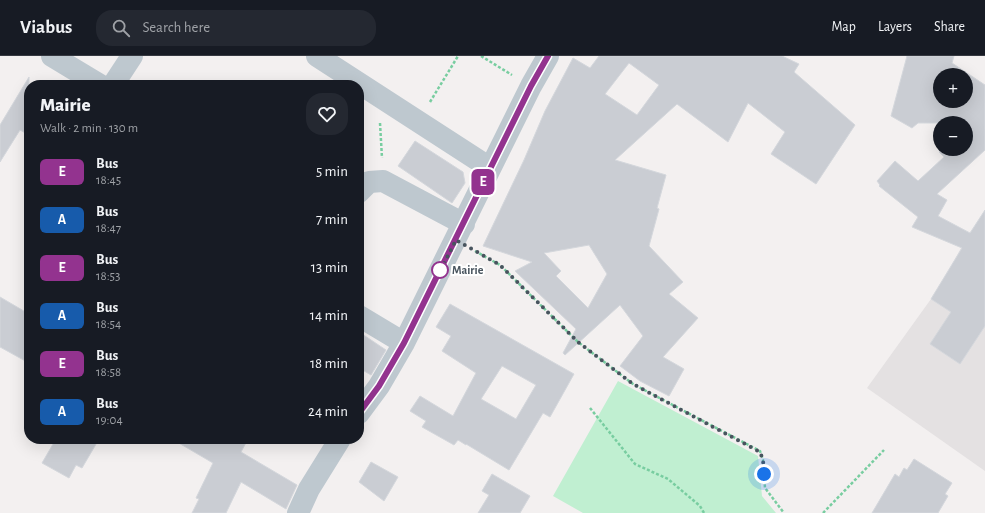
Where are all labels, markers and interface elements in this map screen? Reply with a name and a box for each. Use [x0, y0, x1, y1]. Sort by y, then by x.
search box [96, 10, 376, 46]
icon: search [110, 17, 132, 39]
text: Viabus [20, 18, 72, 37]
text: Search here [142, 20, 210, 35]
text: Map [831, 20, 856, 34]
text: Layers [878, 20, 912, 34]
text: Share [934, 20, 965, 34]
map controls [933, 68, 973, 156]
button: + [933, 68, 973, 108]
button: heart [306, 93, 348, 135]
text: Mairie [40, 96, 91, 115]
button: − [933, 116, 973, 156]
text: Walk · 2 min · 130 m [40, 122, 138, 135]
text: Bus [96, 156, 118, 171]
text: 5 min [316, 164, 348, 179]
text: E [58, 165, 66, 179]
line badge: E [470, 169, 496, 195]
text: 18:45 [96, 174, 121, 187]
text: E [479, 175, 487, 189]
text: Bus [96, 204, 118, 219]
text: 7 min [316, 212, 348, 227]
text: A [58, 213, 66, 227]
text: 18:47 [96, 222, 121, 235]
text: Bus [96, 252, 118, 267]
text: 13 min [311, 260, 348, 275]
text: E [58, 261, 66, 275]
marker: Mairie [431, 261, 449, 279]
place label: Mairie [452, 264, 484, 276]
text: 18:53 [96, 270, 120, 283]
text: Bus [96, 300, 118, 315]
text: 14 min [310, 308, 348, 323]
text: A [58, 309, 66, 323]
text: 18:54 [96, 318, 121, 331]
text: Bus [96, 348, 118, 363]
text: 18 min [310, 356, 348, 371]
text: E [58, 357, 66, 371]
text: 18:58 [96, 366, 121, 379]
text: Bus [96, 396, 118, 411]
text: 24 min [308, 404, 348, 419]
text: A [58, 405, 66, 419]
text: 19:04 [96, 414, 123, 427]
your location [754, 464, 774, 484]

